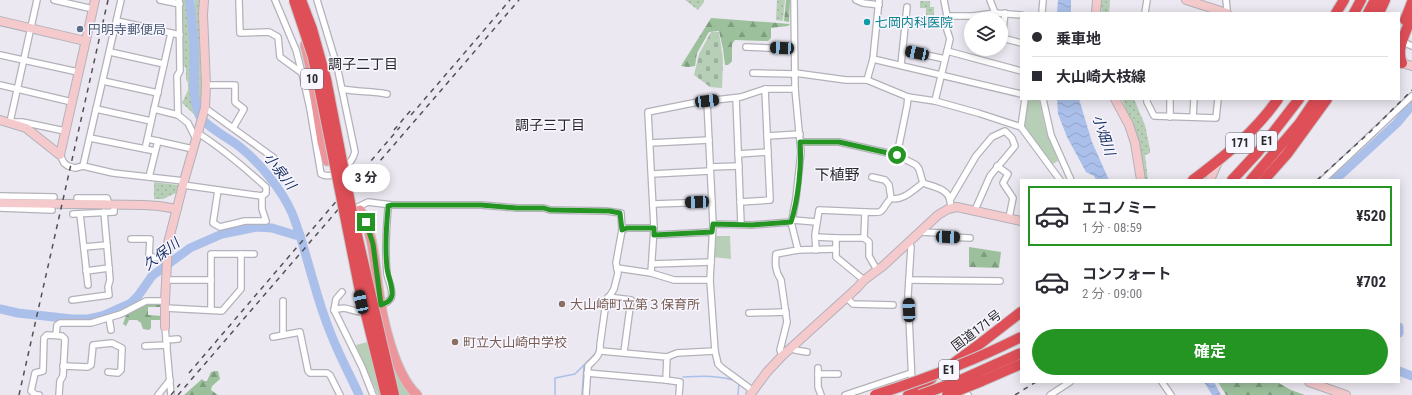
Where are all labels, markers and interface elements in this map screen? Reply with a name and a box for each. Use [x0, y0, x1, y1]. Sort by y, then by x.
map controls [964, 12, 1008, 56]
button: layers [964, 12, 1008, 56]
place label: 七岡内科医院 [875, 15, 953, 30]
marker: 七岡内科医院 [862, 17, 872, 27]
place label: 円明寺郵便局 [88, 22, 166, 37]
marker: 円明寺郵便局 [75, 24, 85, 34]
text: 乗車地 [1056, 30, 1101, 48]
car [770, 41, 794, 55]
car [904, 45, 930, 61]
district label: 調子二丁目 [328, 56, 398, 72]
text: 大山崎大枝線 [1056, 68, 1146, 86]
road number: 10 [301, 69, 323, 89]
car [694, 94, 720, 108]
water label: 小畑川 [1090, 113, 1119, 159]
district label: 調子三丁目 [515, 117, 585, 133]
road number: E1 [1257, 131, 1277, 151]
road number: 171 [1226, 133, 1254, 153]
route start [888, 146, 906, 164]
water label: 小泉川 [261, 150, 300, 194]
callout: 3 分 [342, 164, 390, 192]
district label: 下植野 [814, 166, 860, 184]
text: 3 分 [355, 170, 377, 185]
car [685, 196, 709, 208]
icon: car [1034, 198, 1070, 234]
text: エコノミー [1082, 199, 1157, 217]
text: ¥520 [1356, 207, 1386, 225]
route end [357, 213, 375, 231]
text: 1 分 · 08:59 [1082, 220, 1142, 235]
car [936, 231, 960, 243]
water label: 久保川 [140, 234, 184, 273]
icon: car [1034, 264, 1070, 300]
text: コンフォート [1082, 265, 1172, 283]
text: ¥702 [1356, 273, 1386, 291]
text: 2 分 · 09:00 [1082, 286, 1142, 301]
car [353, 289, 369, 315]
place label: 大山崎町立第３保育所 [570, 297, 700, 312]
car [903, 298, 915, 322]
marker: 大山崎町立第３保育所 [557, 299, 567, 309]
street label: 国道171号 [949, 307, 1004, 354]
button: 確定 [1032, 329, 1388, 375]
place label: 町立大山崎中学校 [463, 335, 567, 350]
marker: 町立大山崎中学校 [450, 337, 460, 347]
road number: E1 [939, 360, 959, 380]

